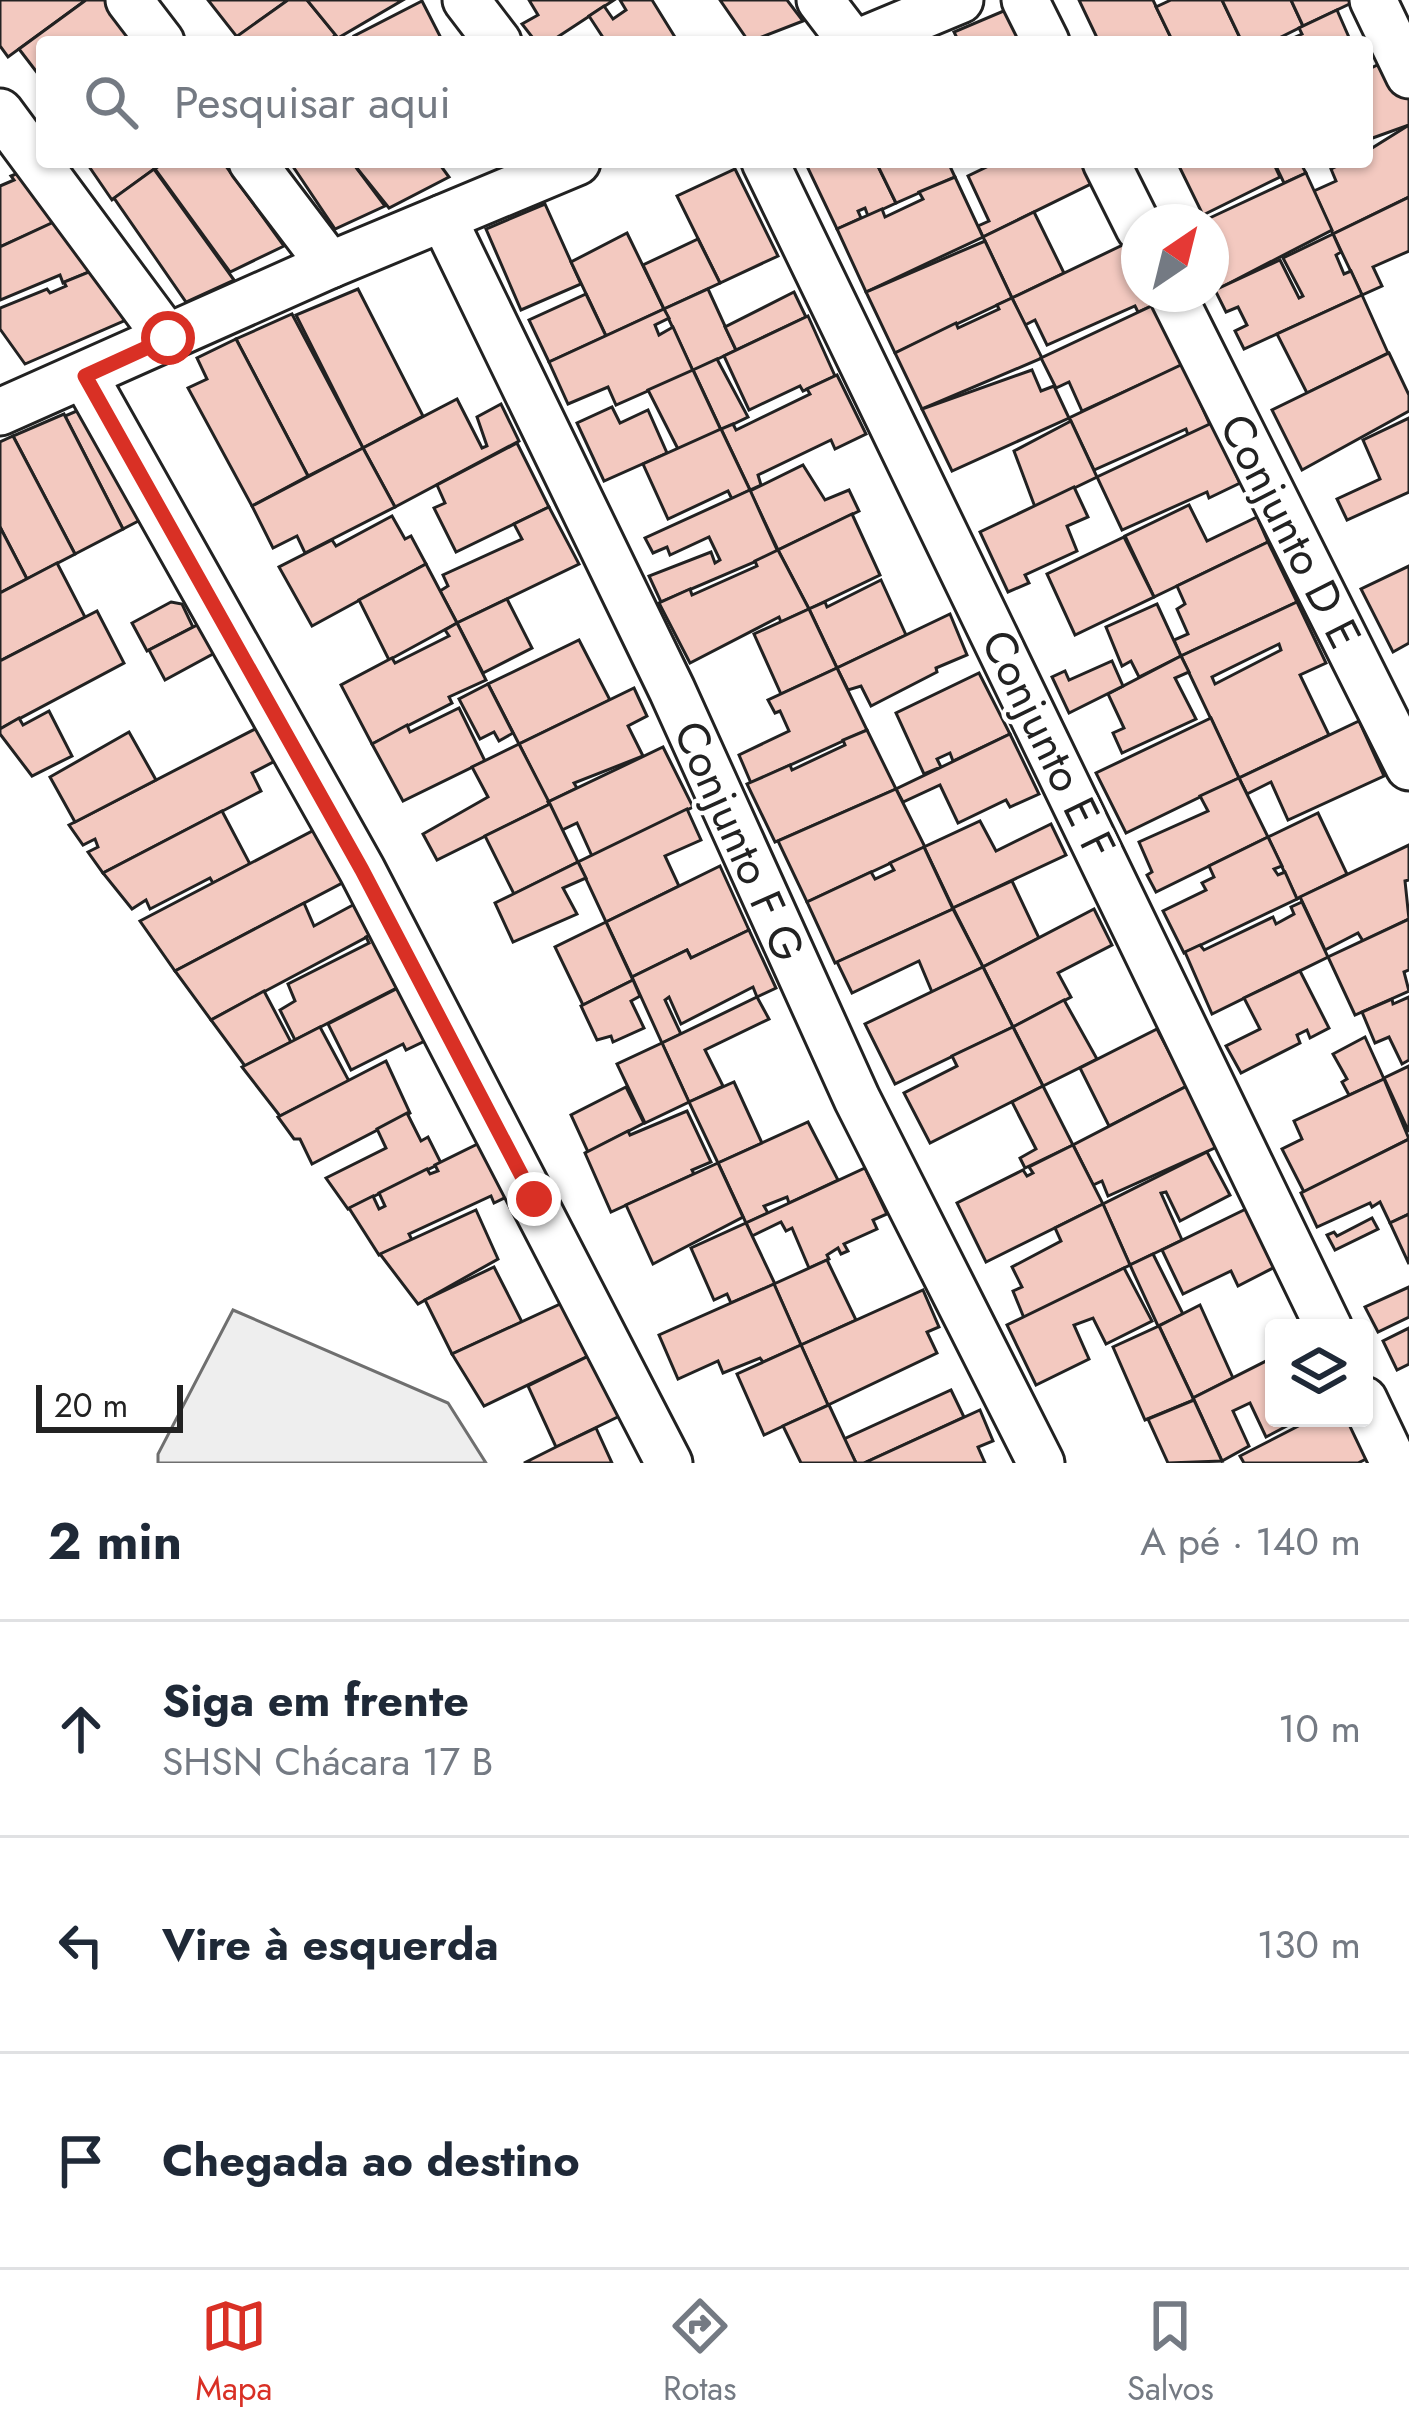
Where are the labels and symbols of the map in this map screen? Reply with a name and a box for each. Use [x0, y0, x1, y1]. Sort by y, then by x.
north arrow [1121, 204, 1229, 312]
route start [141, 311, 195, 365]
street label: Conjunto D E [1204, 403, 1377, 660]
street label: Conjunto E F [965, 619, 1132, 870]
street label: Conjunto F G [658, 710, 822, 972]
route end [507, 1172, 561, 1226]
scale bar [36, 1379, 183, 1432]

